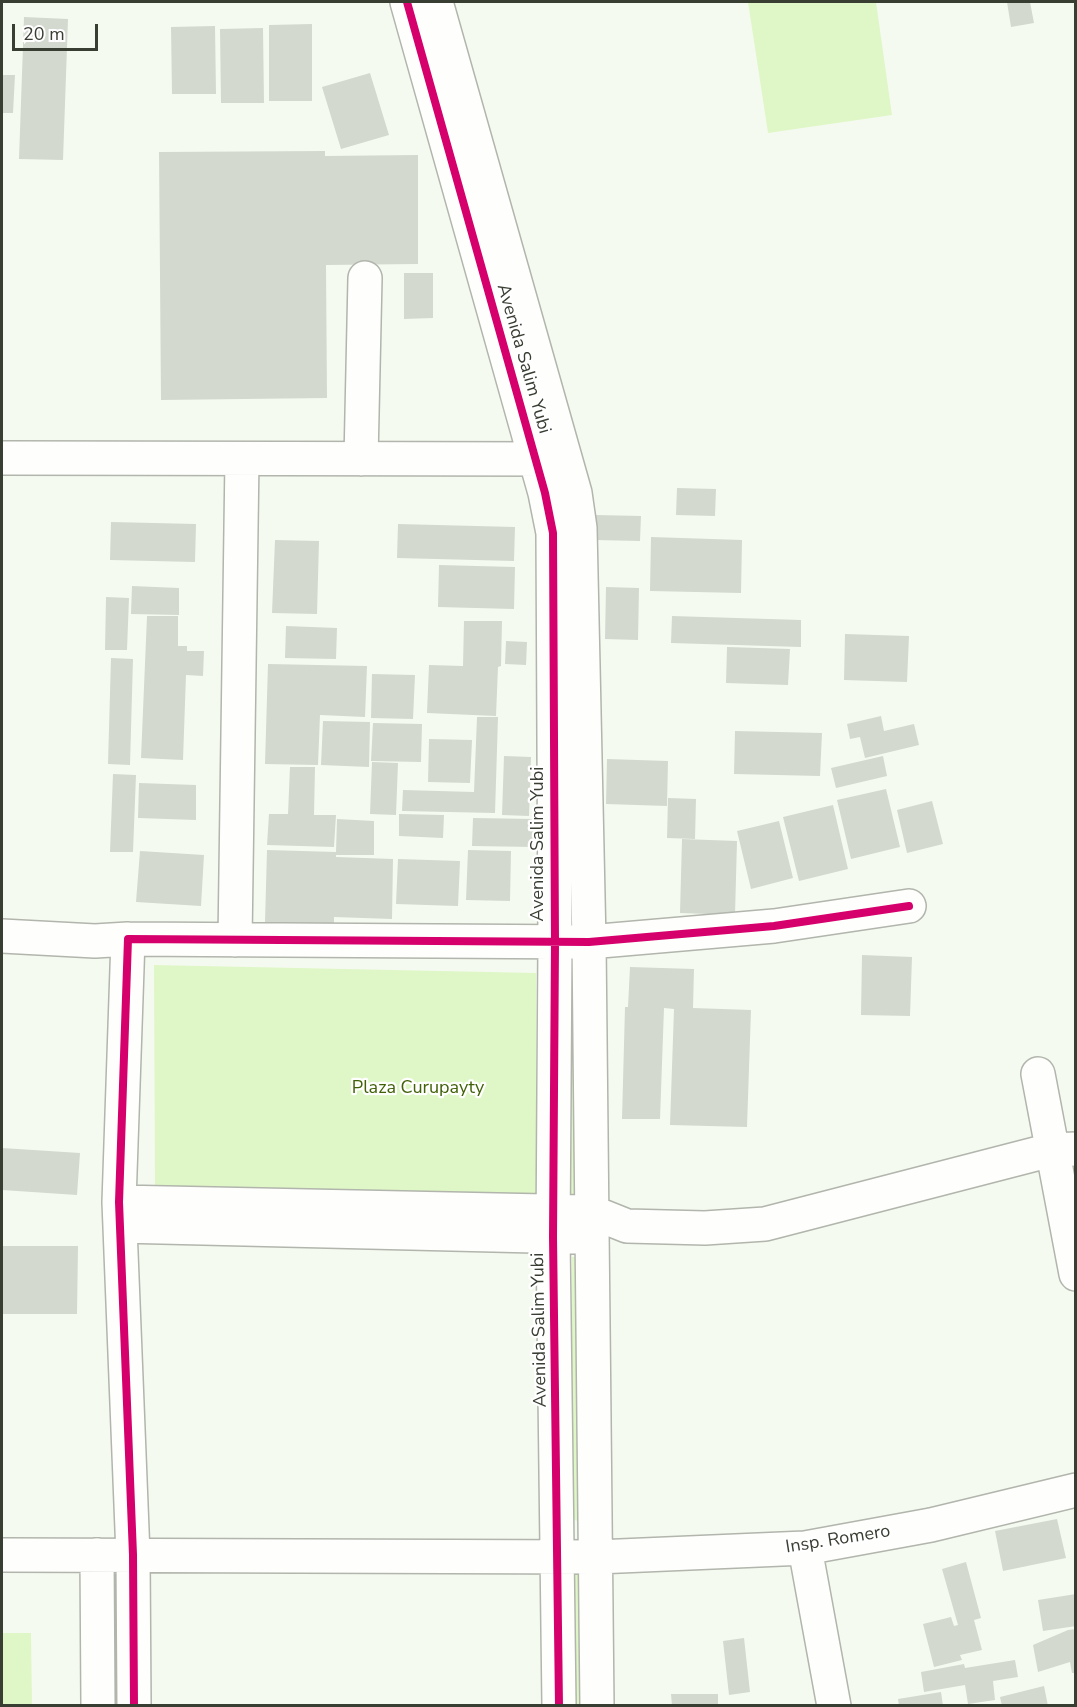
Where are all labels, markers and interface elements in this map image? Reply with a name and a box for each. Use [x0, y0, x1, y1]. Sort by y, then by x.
scale bar [15, 12, 100, 50]
text: 20 m [23, 22, 65, 46]
street label: Avenida Salim Yubi [491, 282, 555, 436]
street label: Avenida Salim Yubi [528, 767, 550, 921]
park label: Plaza Curupayty [352, 1078, 484, 1100]
street label: Avenida Salim Yubi [528, 1252, 552, 1408]
street label: Insp. Romero [784, 1521, 892, 1559]

